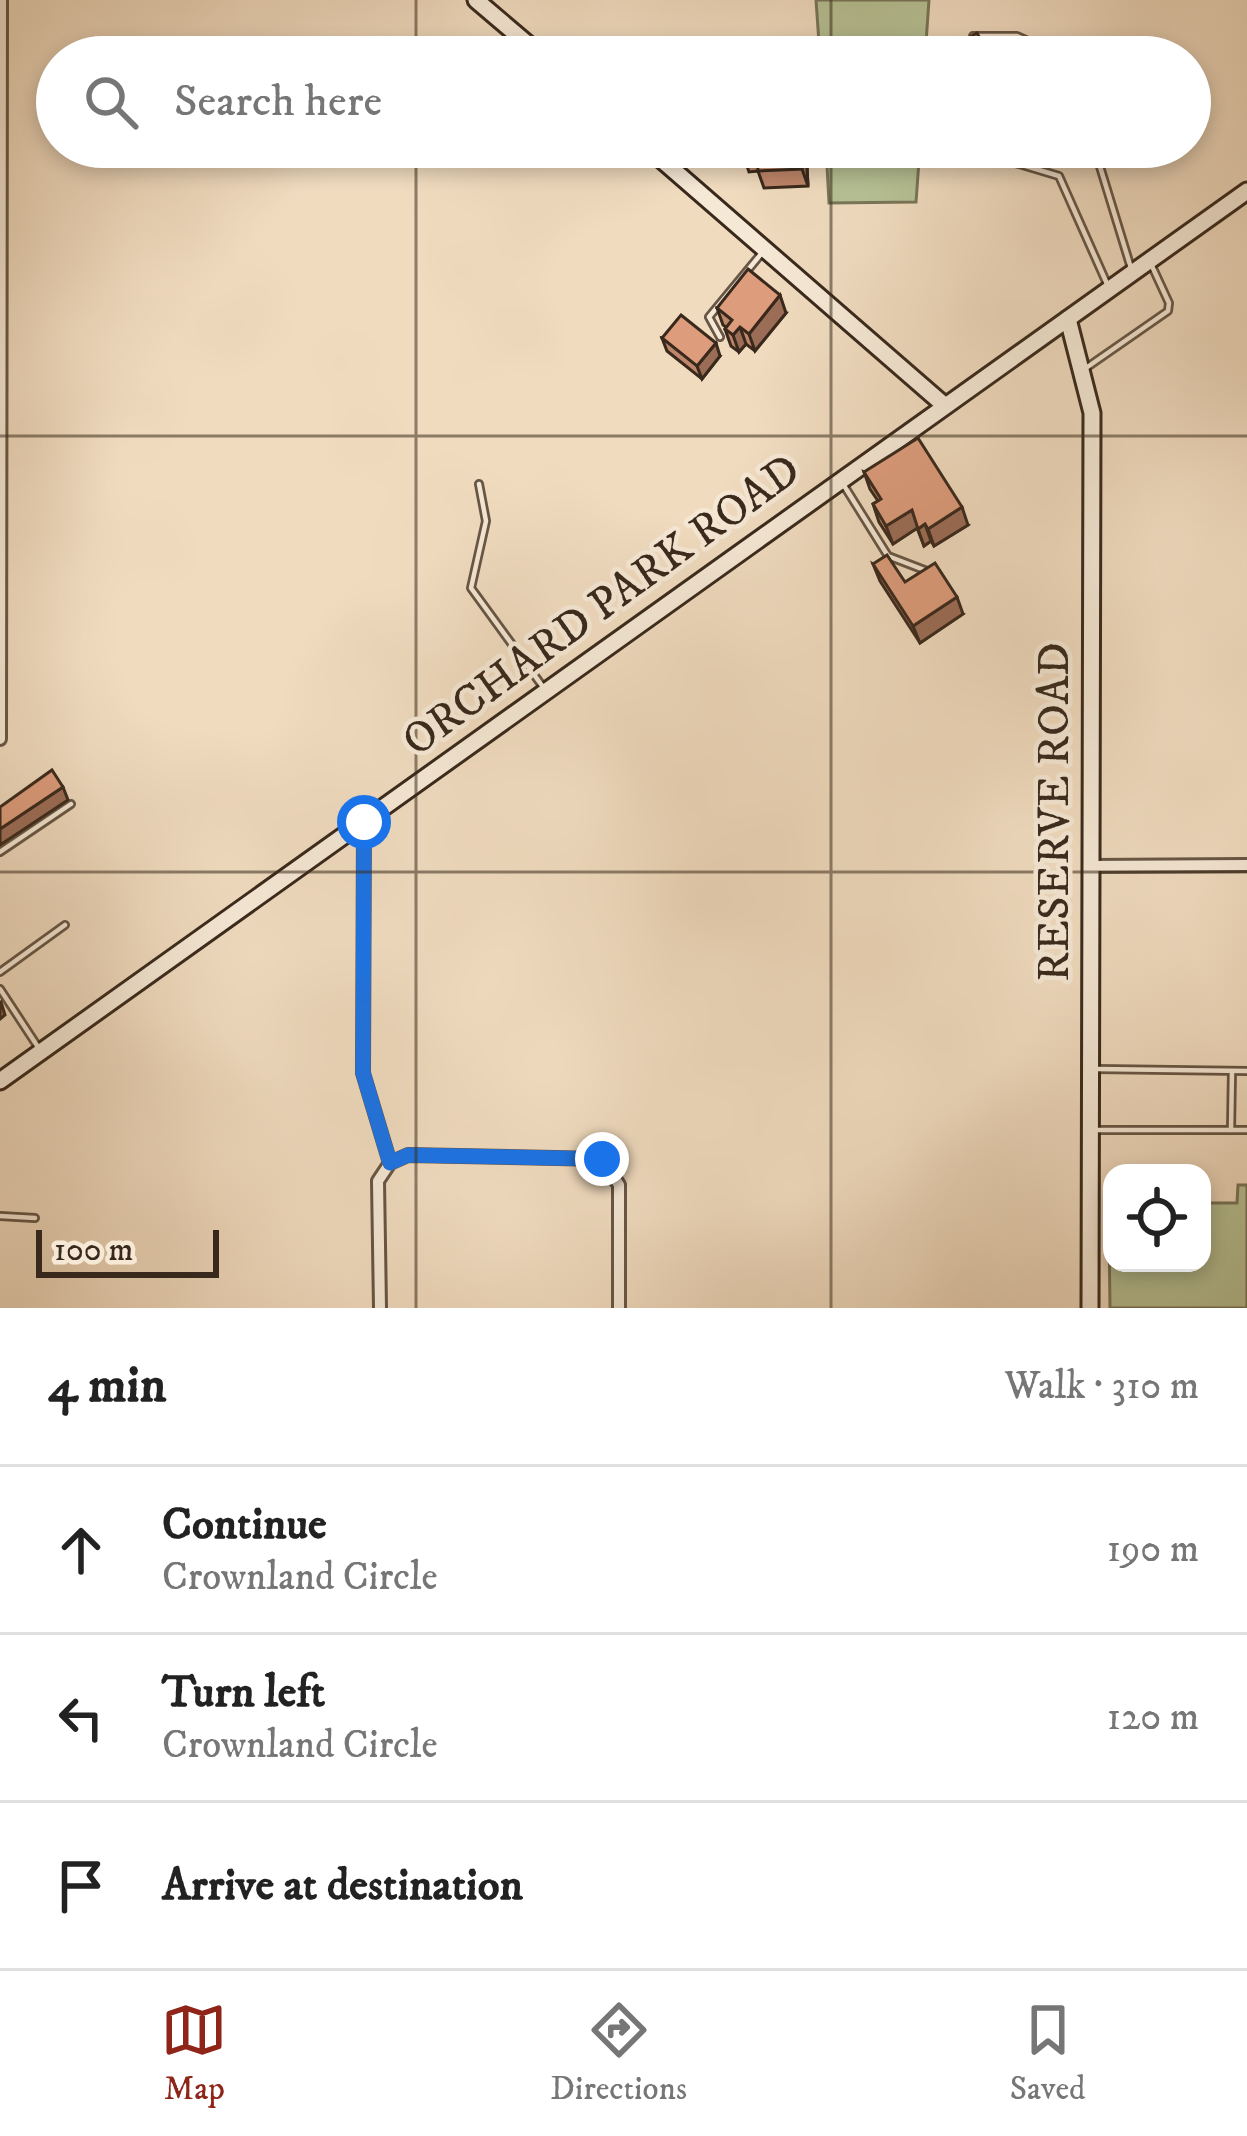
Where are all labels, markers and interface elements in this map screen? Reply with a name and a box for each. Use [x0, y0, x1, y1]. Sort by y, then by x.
search box [36, 36, 1211, 168]
icon: search [78, 69, 144, 135]
text: Search here [174, 74, 382, 130]
street label: ORCHARD PARK ROAD [392, 443, 812, 769]
street label: RESERVE ROAD [1027, 642, 1083, 982]
route start [337, 795, 391, 849]
route end [575, 1132, 629, 1186]
map controls [1103, 1164, 1211, 1272]
button: locate [1103, 1164, 1211, 1272]
scale bar [36, 1224, 219, 1277]
text: 100 m [54, 1230, 133, 1271]
text: 4 min [48, 1354, 166, 1418]
text: Walk · 310 m [1004, 1362, 1199, 1411]
text: Continue [162, 1497, 327, 1553]
icon: ahead [48, 1517, 114, 1583]
text: 190 m [1107, 1525, 1199, 1574]
text: Crownland Circle [162, 1553, 438, 1602]
text: Turn left [162, 1665, 325, 1721]
icon: left [48, 1685, 114, 1751]
text: 120 m [1107, 1693, 1199, 1742]
text: Crownland Circle [162, 1721, 438, 1770]
icon: arrive [48, 1853, 114, 1919]
text: Arrive at destination [162, 1858, 523, 1914]
tab: Map [161, 1997, 227, 2110]
tab: Directions [550, 1997, 687, 2110]
tab: Saved [1010, 1997, 1086, 2110]

